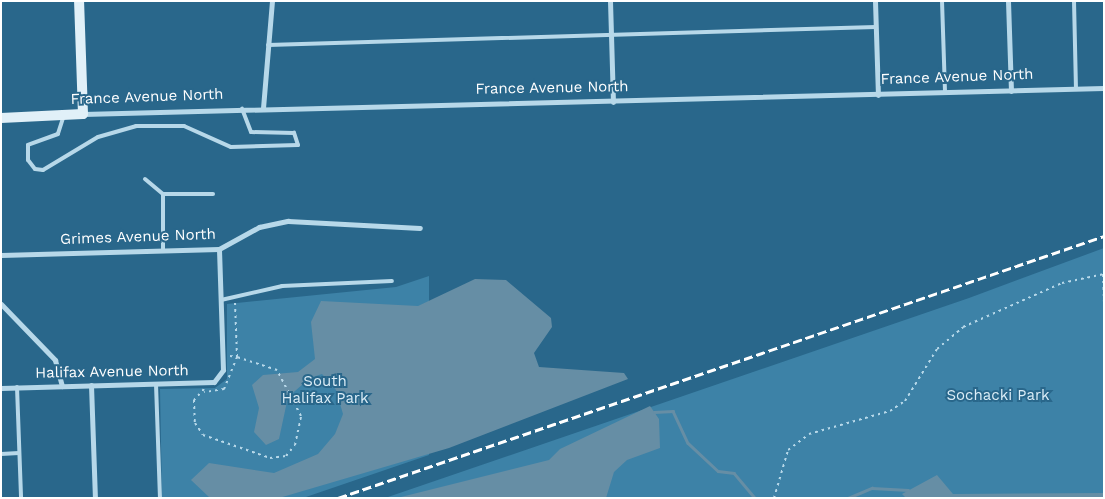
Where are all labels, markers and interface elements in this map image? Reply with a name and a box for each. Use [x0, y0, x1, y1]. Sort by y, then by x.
street label: France Avenue North [880, 65, 1034, 89]
street label: France Avenue North [475, 78, 629, 98]
street label: France Avenue North [70, 85, 224, 109]
street label: Grimes Avenue North [60, 225, 216, 249]
street label: Halifax Avenue North [35, 362, 189, 382]
park label: South Halifax Park [281, 372, 369, 407]
park label: Sochacki Park [946, 387, 1050, 405]

